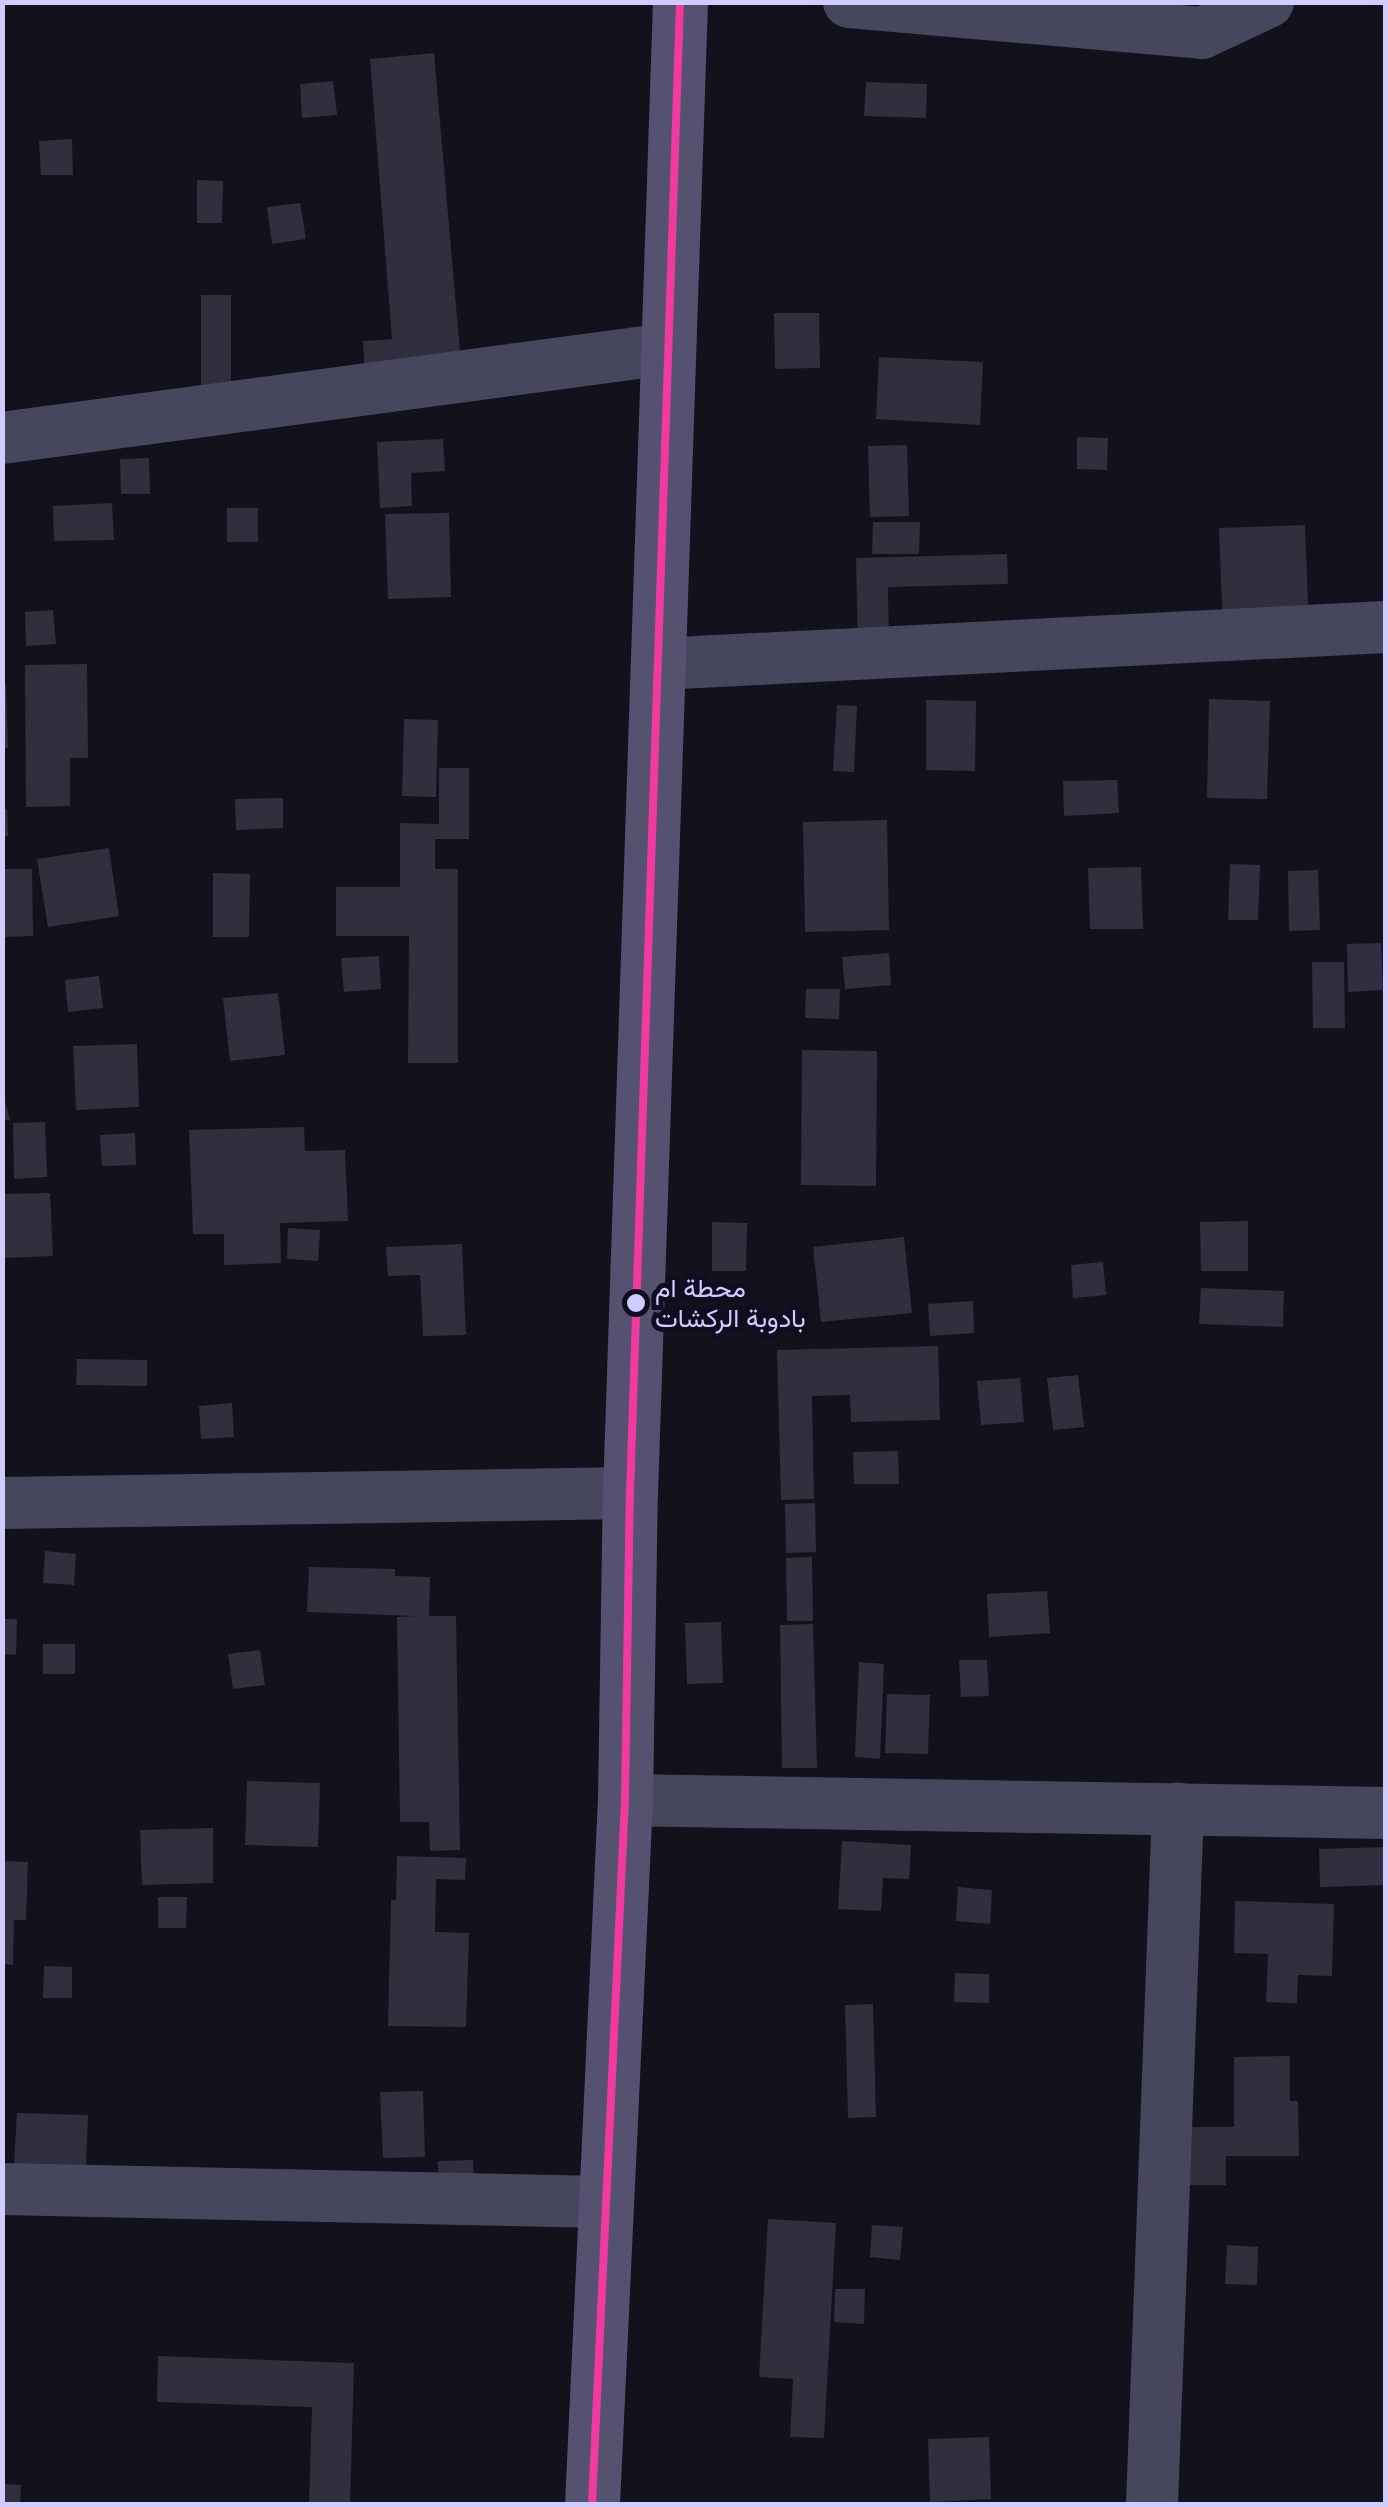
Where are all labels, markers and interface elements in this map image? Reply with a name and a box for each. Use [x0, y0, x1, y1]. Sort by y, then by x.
place label: محطة ام بادوبة الركشات [655, 1272, 806, 1334]
marker: محطة ام بادوبة الركشات [626, 1293, 646, 1313]

